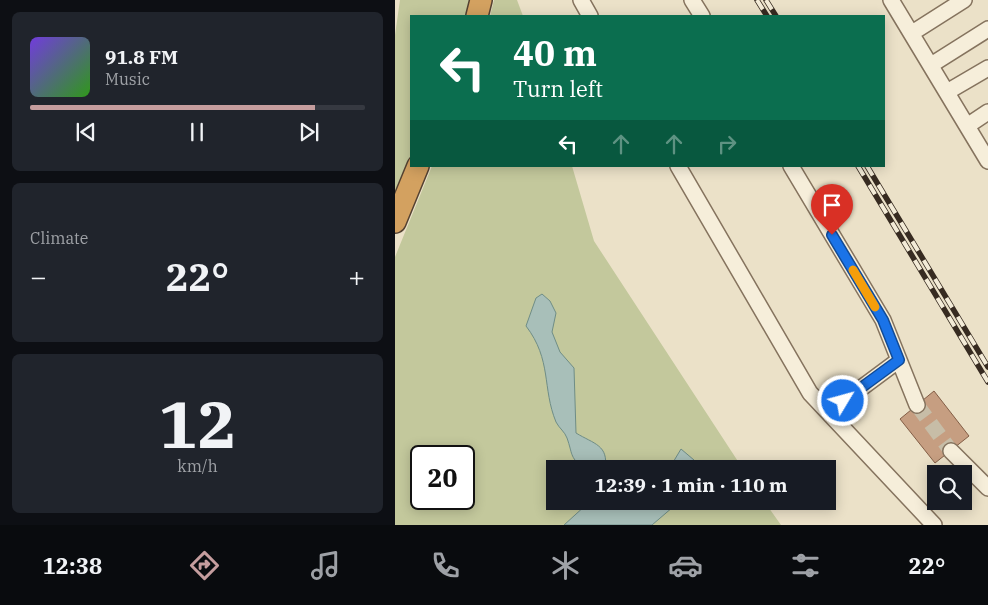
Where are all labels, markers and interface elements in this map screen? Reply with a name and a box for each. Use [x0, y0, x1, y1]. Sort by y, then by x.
text: 40 m [513, 30, 597, 76]
icon: left [430, 35, 495, 100]
text: 91.8 FM [105, 45, 178, 69]
text: Music [105, 69, 150, 89]
text: Turn left [513, 74, 603, 103]
icon: previous [72, 118, 100, 146]
icon: pause [183, 118, 211, 146]
icon: next [295, 118, 323, 146]
icon: left [554, 130, 582, 158]
icon: ahead [607, 130, 635, 158]
icon: ahead [660, 130, 688, 158]
icon: right [713, 130, 741, 158]
pin [811, 184, 853, 235]
icon: arrive [818, 191, 846, 219]
text: Climate [30, 228, 88, 248]
text: 22° [166, 252, 229, 301]
text: − [30, 258, 47, 295]
text: + [348, 258, 365, 295]
position arrow [816, 374, 868, 426]
text: 12 [158, 381, 237, 466]
speed limit sign: 20 [410, 445, 475, 510]
text: km/h [177, 456, 218, 476]
map controls [927, 465, 972, 510]
button: search [927, 465, 972, 510]
text: 12:39 · 1 min · 110 m [595, 473, 787, 497]
icon: directions [187, 548, 222, 583]
icon: music [308, 548, 343, 583]
icon: phone [428, 548, 463, 583]
icon: climate [548, 548, 583, 583]
icon: car [668, 548, 703, 583]
icon: filters [788, 548, 823, 583]
text: 12:38 [43, 551, 102, 580]
text: 22° [909, 551, 945, 580]

